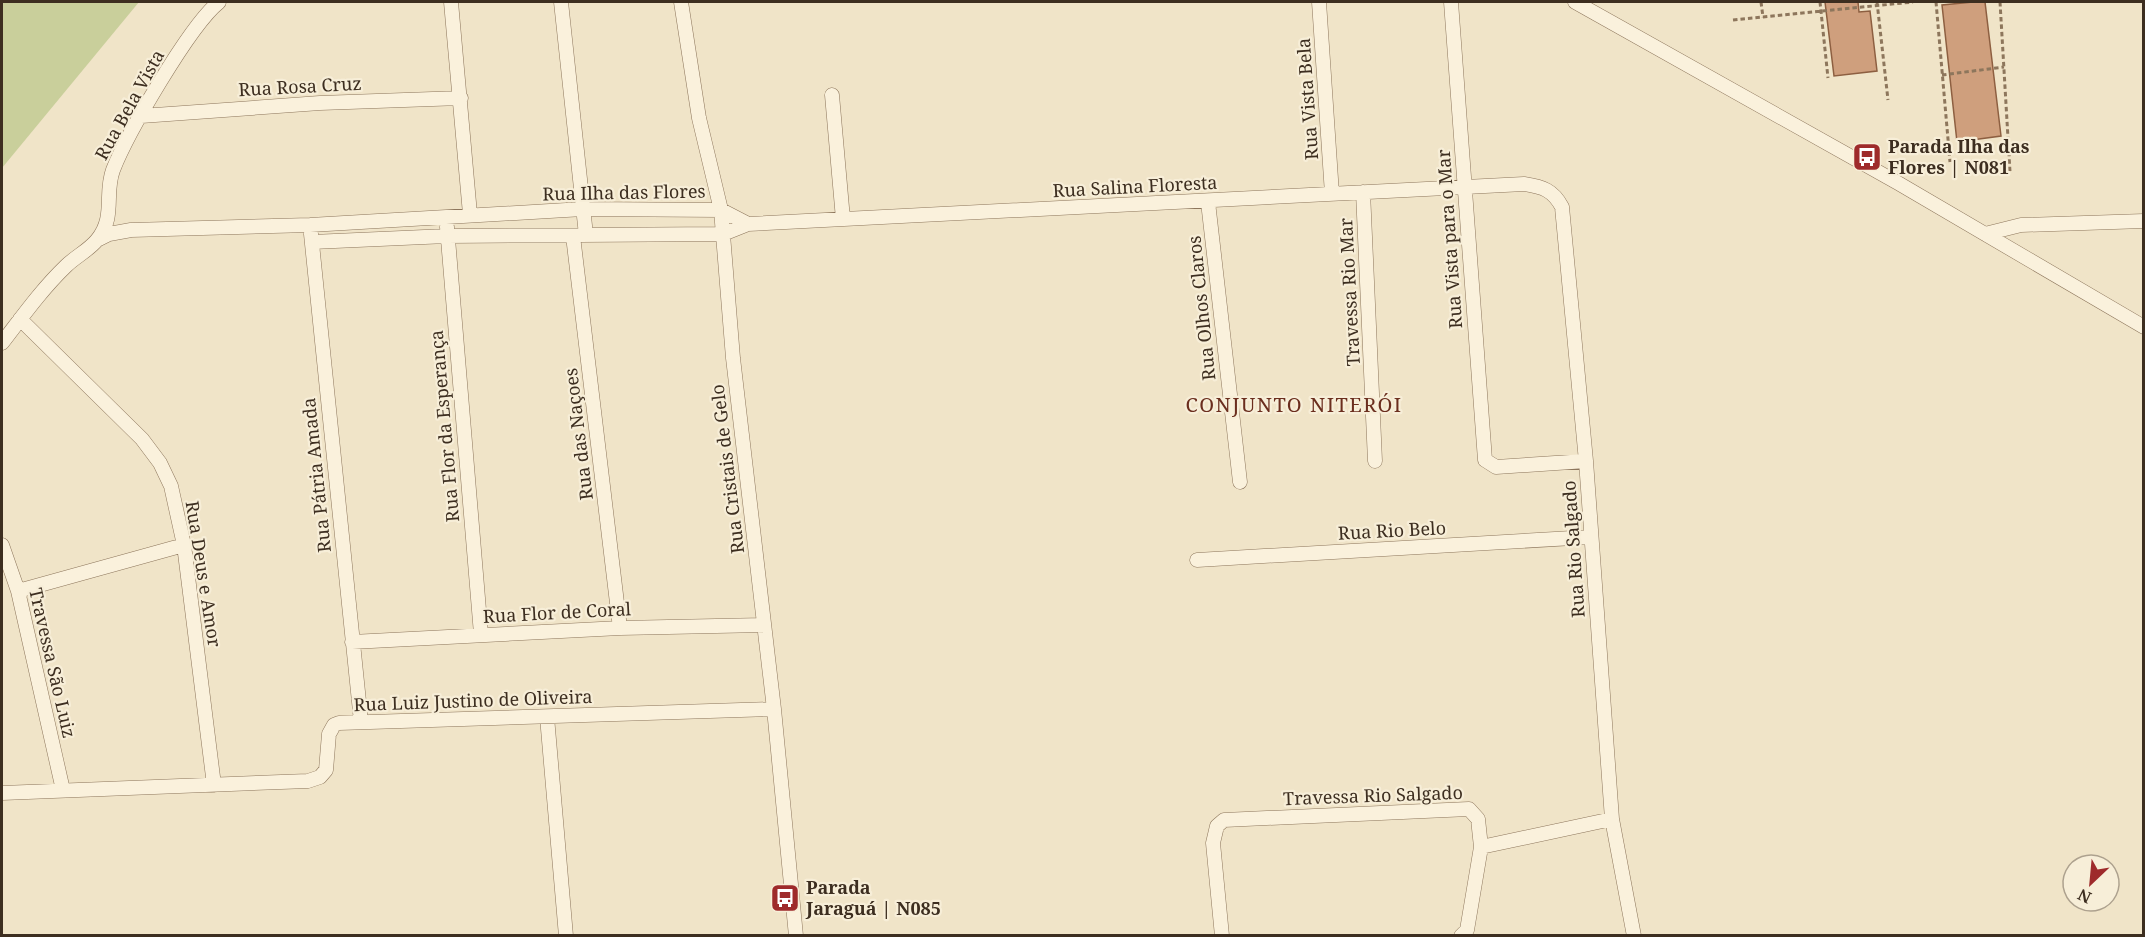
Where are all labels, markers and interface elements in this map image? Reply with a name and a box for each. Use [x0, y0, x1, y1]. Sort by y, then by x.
street label: Rua Vista Bela [1291, 37, 1323, 161]
street label: Rua Bela Vista [89, 45, 169, 164]
street label: Rua Rosa Cruz [238, 71, 362, 101]
place label: Parada Ilha das Flores | N081 [1888, 134, 2030, 179]
bus stop icon: Parada Ilha das Flores | N081 [1851, 141, 1883, 173]
street label: Rua Vista para o Mar [1431, 148, 1467, 330]
street label: Rua Salina Floresta [1052, 170, 1218, 202]
street label: Rua Ilha das Flores [542, 179, 706, 205]
street label: Travessa Rio Mar [1333, 217, 1365, 367]
street label: Rua Olhos Claros [1181, 235, 1221, 382]
street label: Rua Flor da Esperança [424, 329, 464, 523]
street label: Rua das Naçoes [558, 367, 598, 502]
street label: Rua Cristais de Gelo [705, 383, 749, 555]
district label: CONJUNTO NITERÓI [1185, 391, 1403, 418]
street label: Rua Pátria Amada [296, 397, 336, 554]
street label: Rua Rio Salgado [1556, 480, 1590, 618]
street label: Rua Deus e Amor [181, 499, 227, 649]
street label: Rua Rio Belo [1337, 515, 1447, 545]
street label: Travessa São Luiz [24, 586, 82, 740]
street label: Rua Flor de Coral [482, 596, 632, 628]
street label: Rua Luiz Justino de Oliveira [353, 684, 593, 716]
street label: Travessa Rio Salgado [1283, 780, 1463, 810]
north arrow [2061, 853, 2121, 913]
place label: Parada Jaraguá | N085 [805, 875, 941, 920]
bus stop icon: Parada Jaraguá | N085 [769, 882, 801, 914]
text: N [2074, 884, 2095, 909]

